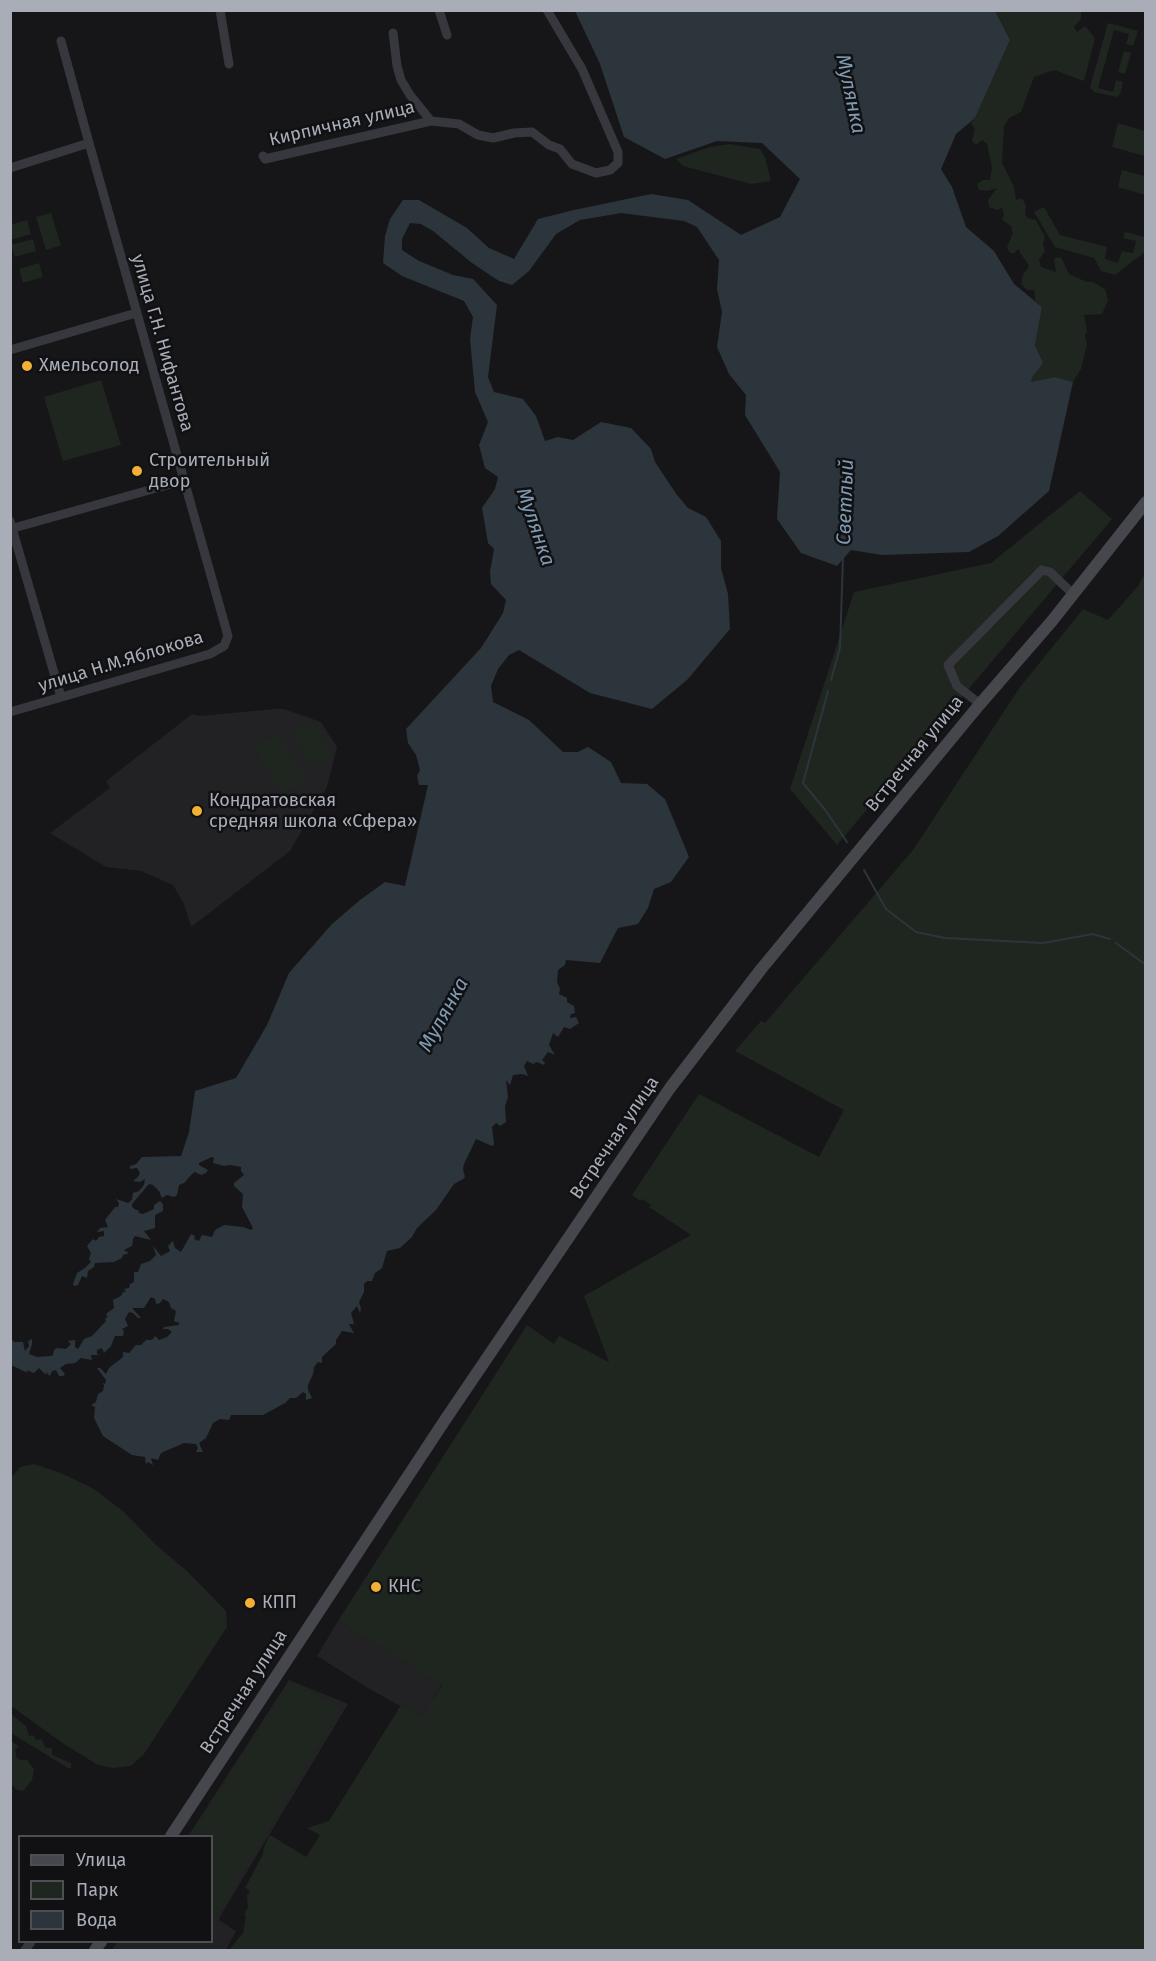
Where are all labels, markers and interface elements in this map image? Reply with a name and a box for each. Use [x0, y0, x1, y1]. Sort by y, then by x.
water label: Мулянка [830, 52, 870, 136]
street label: Кирпичная улица [267, 97, 417, 151]
street label: улица Г.Н. Нифантова [126, 252, 198, 434]
place label: Хмельсолод [39, 355, 139, 377]
marker: Хмельсолод [20, 359, 34, 373]
place label: Строительный двор [149, 450, 270, 492]
water label: Светлый [833, 459, 859, 545]
marker: Строительный двор [130, 464, 144, 478]
water label: Мулянка [510, 485, 560, 569]
street label: улица Н.М.Яблокова [36, 627, 206, 697]
street label: Встречная улица [861, 691, 969, 817]
place label: Кондратовская средняя школа «Сфера» [209, 790, 417, 832]
marker: Кондратовская средняя школа «Сфера» [190, 804, 204, 818]
water label: Мулянка [414, 974, 474, 1056]
street label: Встречная улица [566, 1073, 664, 1203]
place label: КНС [388, 1576, 421, 1598]
marker: КНС [369, 1580, 383, 1594]
place label: КПП [262, 1592, 297, 1614]
marker: КПП [243, 1596, 257, 1610]
street label: Встречная улица [196, 1626, 292, 1758]
legend [18, 1835, 213, 1943]
text: Улица [76, 1849, 126, 1871]
text: Парк [76, 1879, 118, 1901]
text: Вода [76, 1909, 117, 1931]

